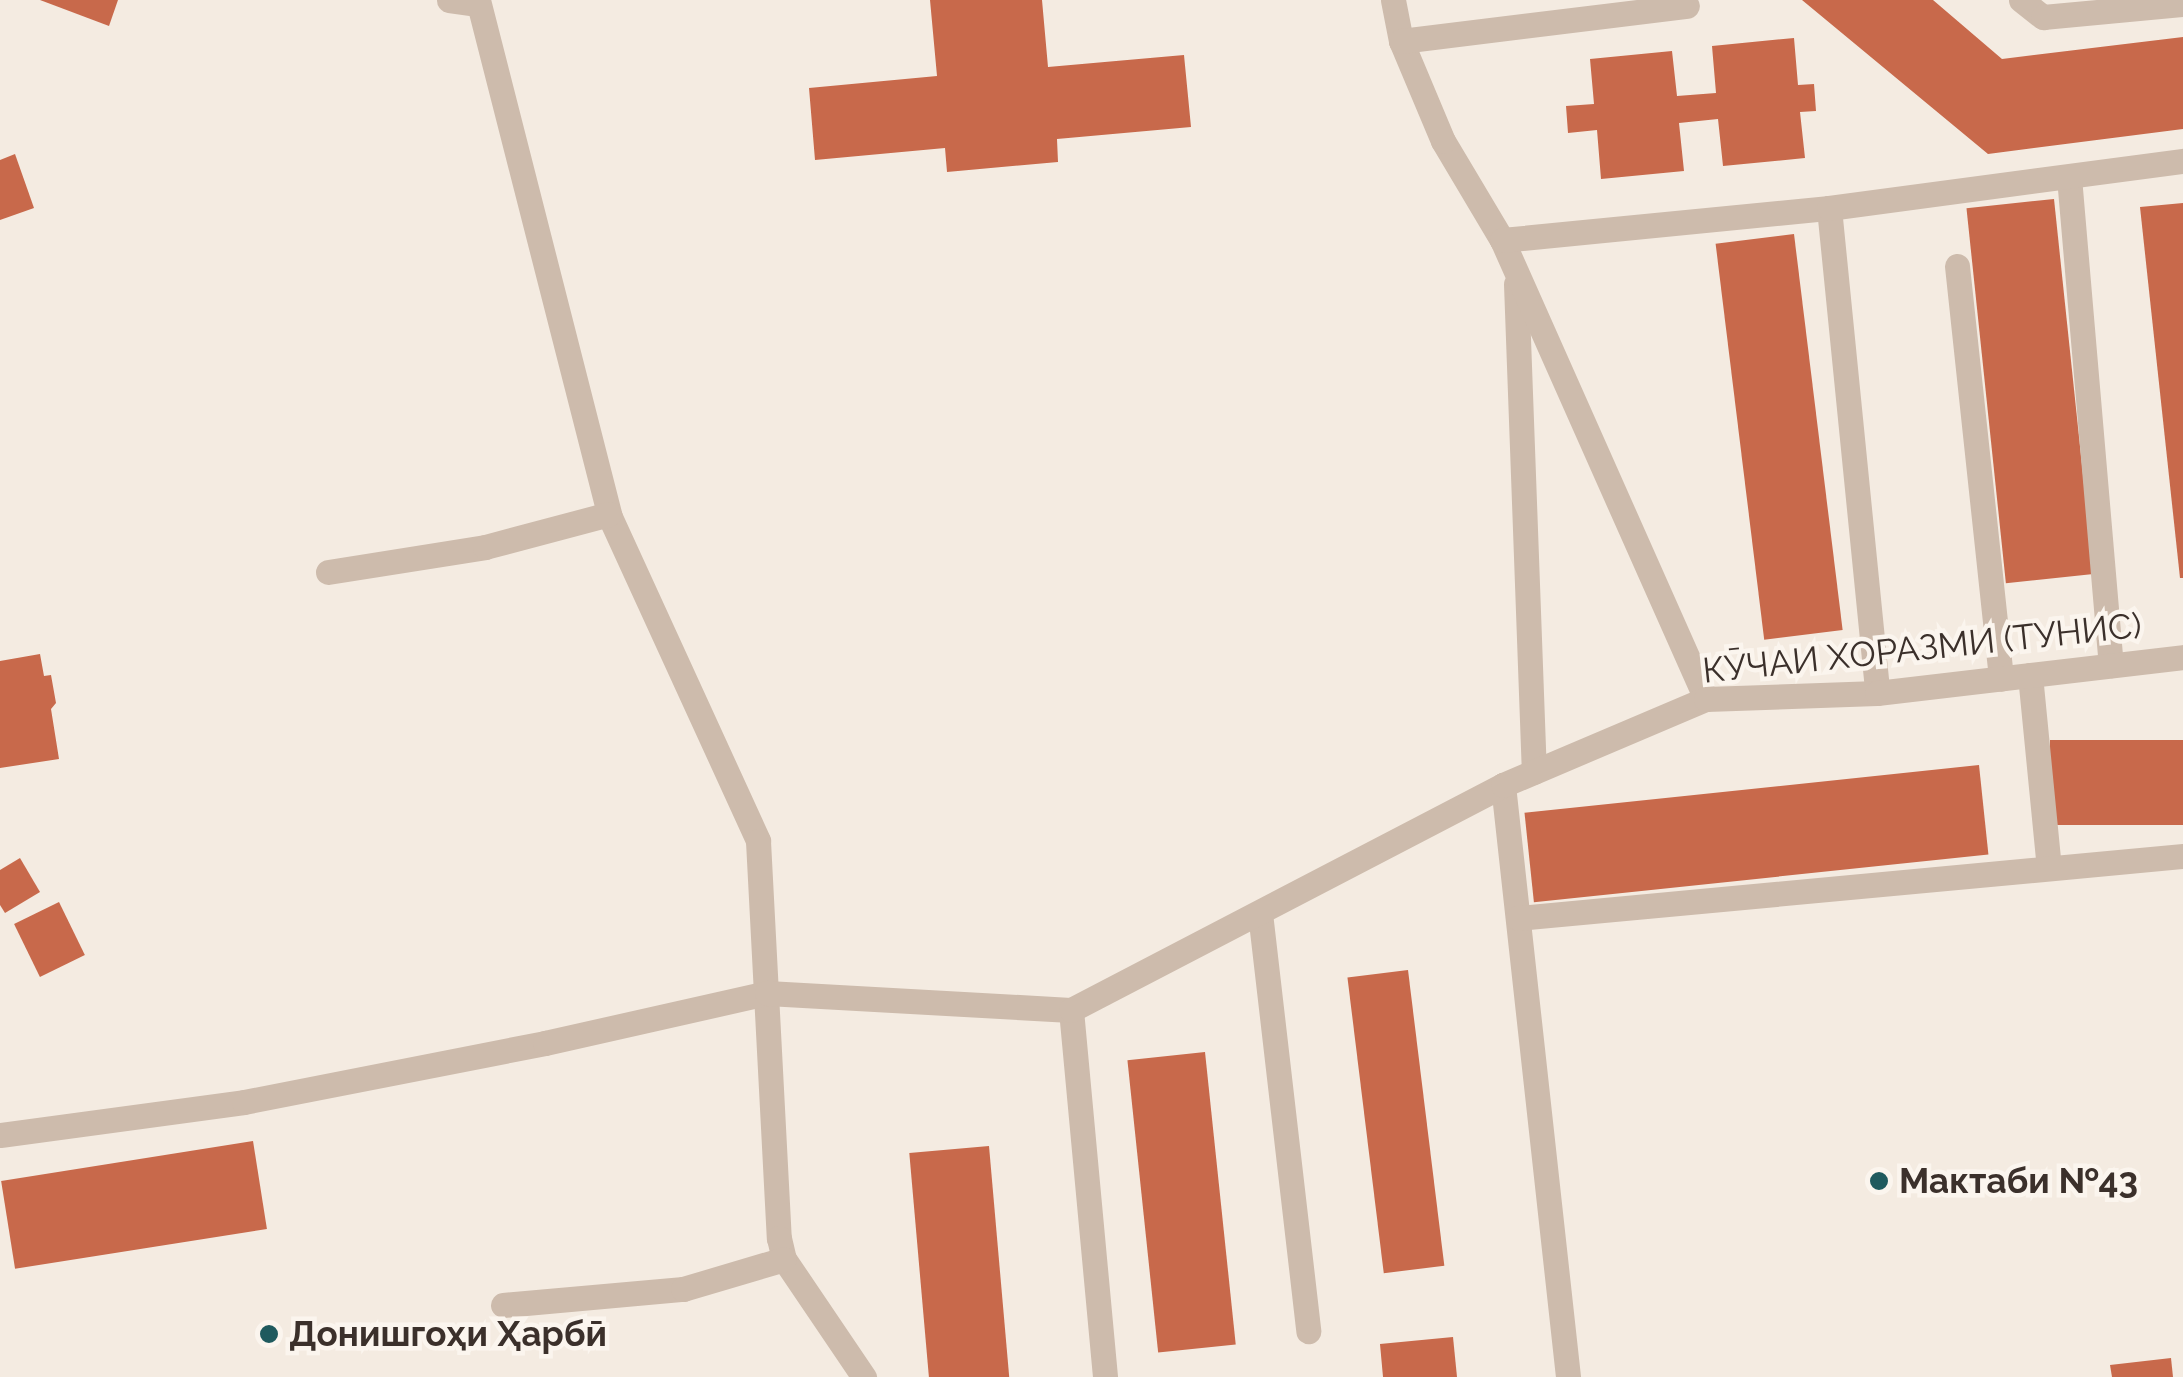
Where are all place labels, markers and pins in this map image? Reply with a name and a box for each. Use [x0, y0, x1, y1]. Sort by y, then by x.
place label: Мактаби №43 [1899, 1160, 2138, 1202]
marker: Мактаби №43 [1868, 1170, 1890, 1192]
place label: Донишгоҳи Ҳарбӣ [289, 1313, 607, 1355]
marker: Донишгоҳи Ҳарбӣ [258, 1323, 280, 1345]

